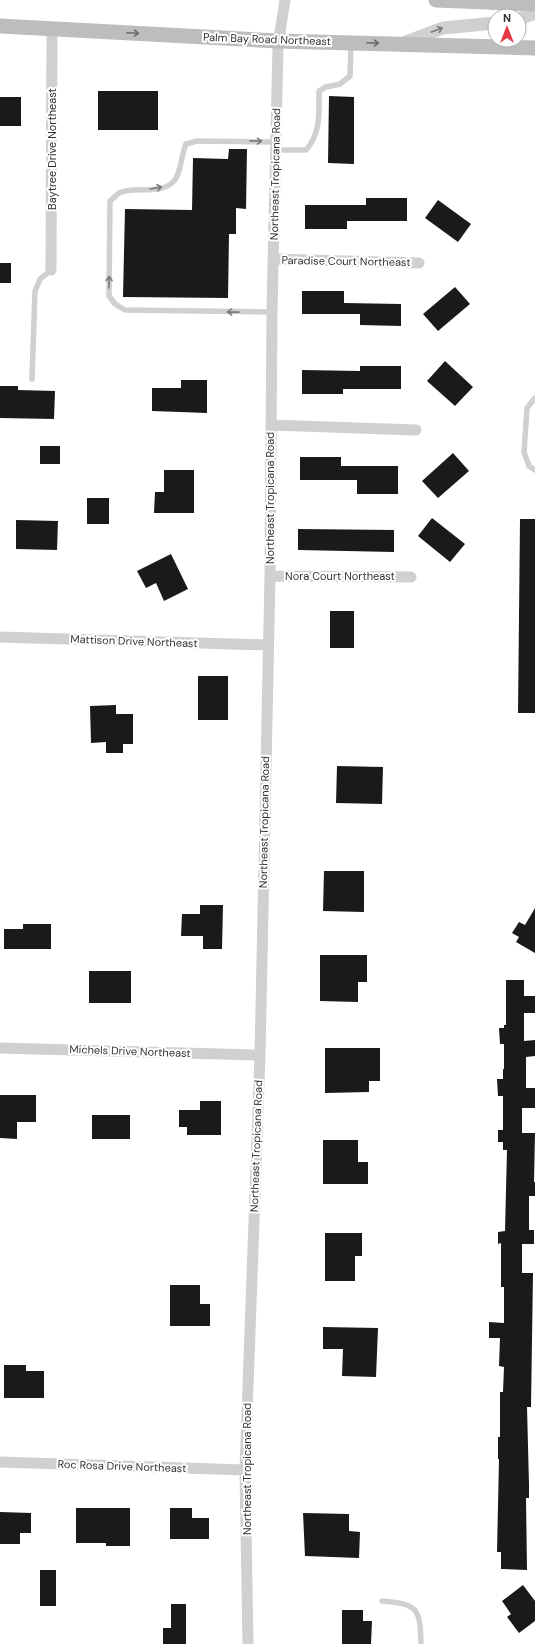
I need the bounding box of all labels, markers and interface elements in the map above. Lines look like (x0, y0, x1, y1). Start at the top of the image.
north arrow (487, 8, 527, 48)
text: N (503, 11, 511, 25)
one-way arrow (431, 26, 444, 33)
one-way arrow (126, 29, 139, 37)
street label: Palm Bay Road Northeast (203, 30, 331, 48)
one-way arrow (366, 40, 379, 47)
street label: Baytree Drive Northeast (45, 88, 59, 210)
street label: Northeast Tropicana Road (267, 108, 283, 240)
one-way arrow (249, 138, 262, 145)
one-way arrow (149, 184, 162, 192)
street label: Paradise Court Northeast (281, 253, 411, 269)
one-way arrow (105, 276, 113, 289)
one-way arrow (227, 308, 240, 316)
street label: Northeast Tropicana Road (263, 432, 277, 564)
street label: Nora Court Northeast (285, 569, 395, 583)
street label: Mattison Drive Northeast (70, 632, 198, 650)
street label: Northeast Tropicana Road (256, 756, 272, 888)
street label: Michels Drive Northeast (69, 1042, 191, 1060)
street label: Northeast Tropicana Road (247, 1080, 265, 1212)
street label: Northeast Tropicana Road (240, 1403, 254, 1535)
street label: Roc Rosa Drive Northeast (57, 1457, 187, 1475)

